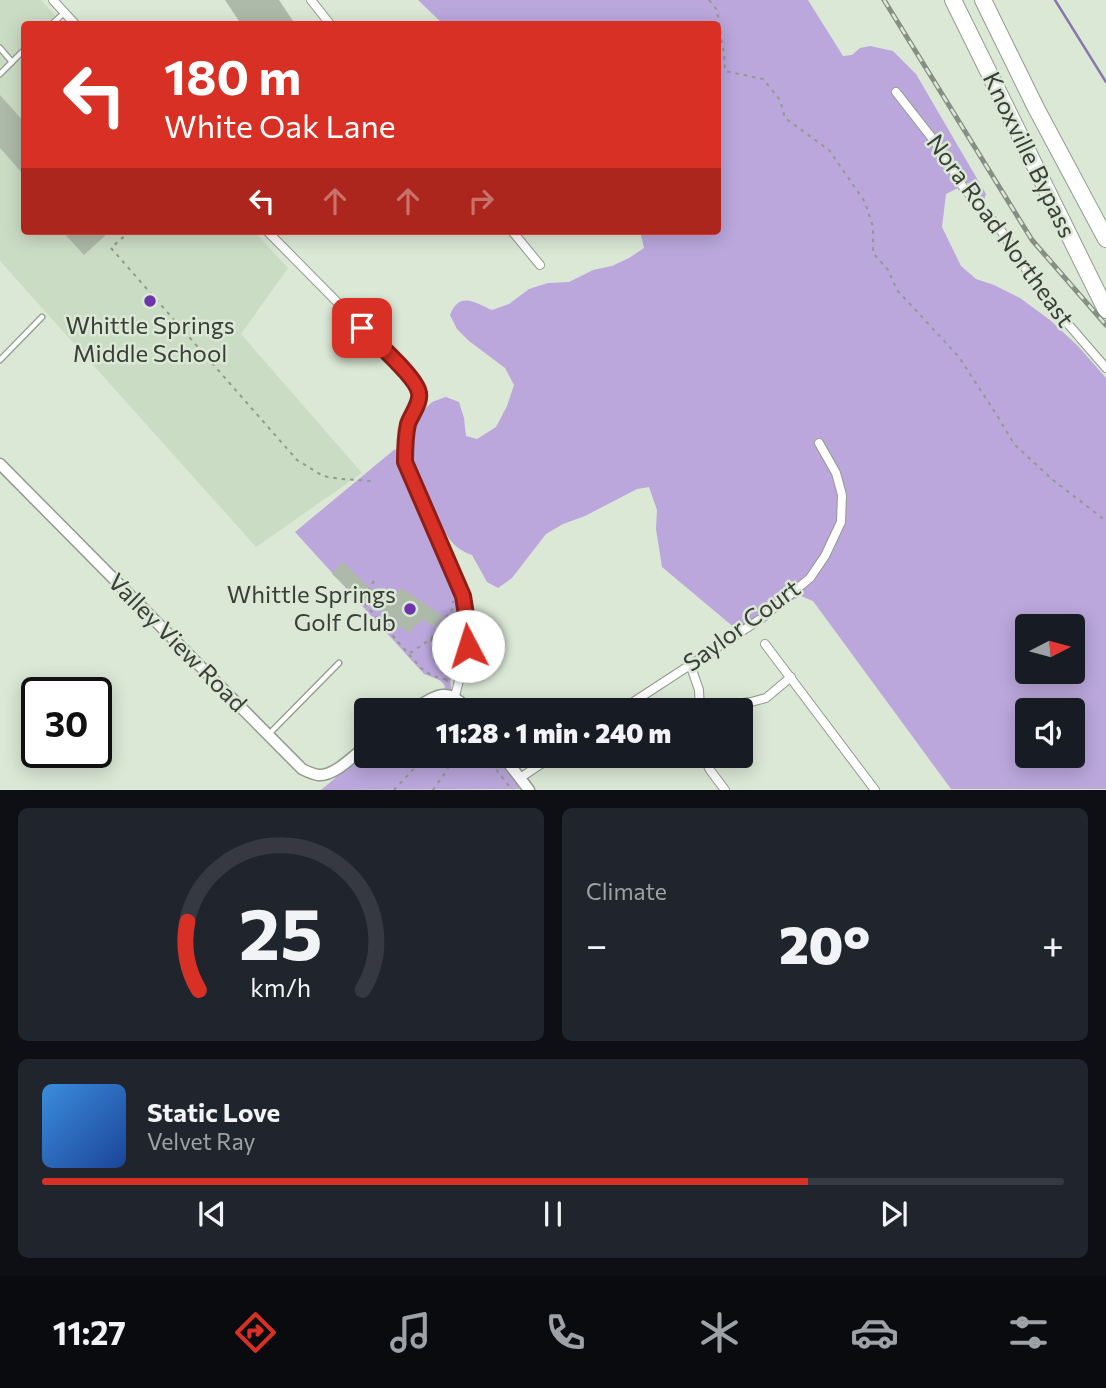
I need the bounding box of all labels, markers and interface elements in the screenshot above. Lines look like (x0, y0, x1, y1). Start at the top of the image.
text: 180 m (164, 45, 301, 105)
icon: left (49, 49, 140, 140)
street label: Knoxville Bypass (978, 67, 1083, 242)
text: White Oak Lane (164, 105, 396, 145)
street label: Nora Road Northeast (922, 128, 1081, 332)
icon: left (243, 182, 281, 220)
icon: ahead (316, 182, 354, 220)
icon: ahead (389, 182, 427, 220)
icon: right (462, 182, 500, 220)
marker: Whittle Springs Middle School (142, 293, 158, 309)
pin (332, 298, 392, 358)
icon: arrive (343, 309, 381, 347)
place label: Whittle Springs Middle School (65, 310, 235, 367)
street label: Valley View Road (103, 567, 253, 717)
street label: Saylor Court (677, 573, 805, 677)
place label: Whittle Springs Golf Club (227, 579, 396, 636)
marker: Whittle Springs Golf Club (402, 601, 418, 617)
position arrow (431, 609, 505, 683)
north arrow (1015, 614, 1085, 684)
map controls (1015, 614, 1085, 768)
speed limit sign: 30 (21, 677, 112, 768)
button: sound (1015, 698, 1085, 768)
text: 11:28 · 1 min · 240 m (436, 717, 671, 748)
text: Climate (586, 877, 667, 905)
text: 25 (239, 887, 323, 976)
text: 20° (779, 911, 870, 975)
text: − (586, 920, 608, 967)
text: + (1042, 920, 1064, 967)
text: km/h (251, 972, 311, 1002)
text: Static Love (147, 1096, 280, 1127)
text: Velvet Ray (147, 1127, 255, 1155)
icon: previous (193, 1195, 231, 1233)
icon: pause (534, 1195, 572, 1233)
icon: next (875, 1195, 913, 1233)
icon: directions (231, 1308, 280, 1357)
icon: music (386, 1308, 435, 1357)
icon: phone (541, 1308, 590, 1357)
icon: climate (695, 1308, 744, 1357)
icon: car (850, 1308, 899, 1357)
icon: filters (1004, 1308, 1053, 1357)
text: 11:27 (53, 1312, 126, 1352)

